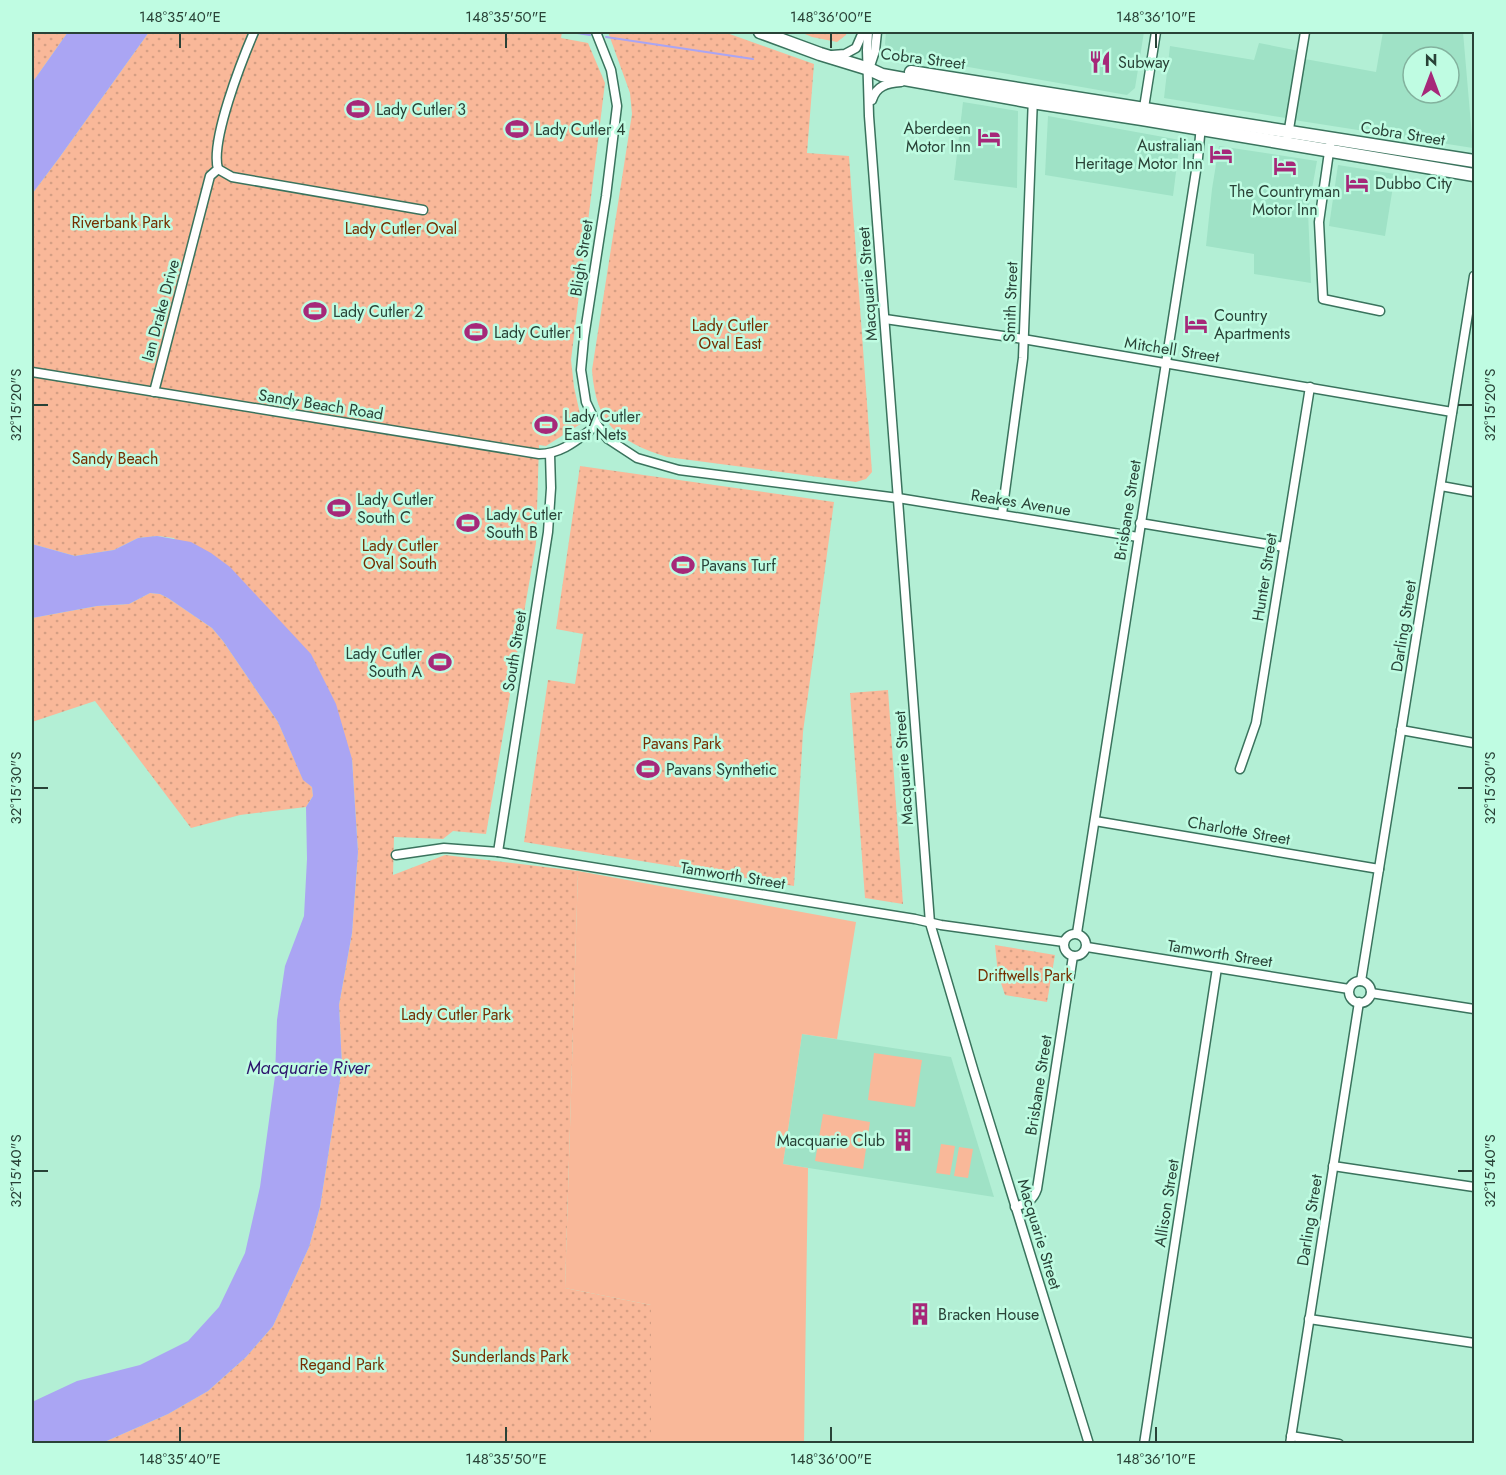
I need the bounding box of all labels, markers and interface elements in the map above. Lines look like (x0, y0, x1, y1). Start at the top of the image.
text: 148°35'40"E (139, 6, 221, 28)
text: 148°35'50"E (465, 6, 547, 28)
text: 148°36'00"E (790, 6, 872, 28)
text: 148°36'10"E (1116, 6, 1196, 28)
street label: Cobra Street (879, 42, 967, 75)
north arrow (1401, 45, 1461, 105)
restaurant icon: Subway (1087, 49, 1113, 75)
text: N (1425, 49, 1437, 72)
place label: Subway (1118, 51, 1171, 74)
sports icon: Lady Cutler 3 (345, 96, 371, 122)
place label: Lady Cutler 3 (376, 98, 466, 121)
street label: Cobra Street (1359, 115, 1447, 152)
sports icon: Lady Cutler 4 (504, 116, 530, 142)
place label: Aberdeen Motor Inn (904, 117, 971, 158)
place label: Lady Cutler 4 (535, 118, 626, 141)
hotel icon: Aberdeen Motor Inn (976, 124, 1002, 150)
place label: Australian Heritage Motor Inn (1075, 134, 1203, 175)
hotel icon: Australian Heritage Motor Inn (1208, 141, 1234, 167)
hotel icon: The Countryman Motor Inn (1272, 153, 1298, 179)
hotel icon: Dubbo City (1344, 170, 1370, 196)
place label: Dubbo City (1375, 172, 1453, 195)
place label: The Countryman Motor Inn (1230, 180, 1340, 221)
park label: Riverbank Park (71, 211, 172, 234)
park label: Lady Cutler Oval (345, 217, 457, 240)
street label: Bligh Street (564, 218, 599, 298)
street label: Macquarie Street (852, 226, 883, 342)
street label: Ian Drake Drive (136, 257, 185, 363)
street label: Smith Street (998, 261, 1023, 343)
sports icon: Lady Cutler 2 (302, 298, 328, 324)
place label: Lady Cutler 2 (333, 300, 423, 323)
place label: Country Apartments (1214, 304, 1290, 345)
hotel icon: Country Apartments (1183, 311, 1209, 337)
park label: Lady Cutler Oval East (692, 314, 769, 355)
sports icon: Lady Cutler 1 (463, 319, 489, 345)
place label: Lady Cutler 1 (494, 321, 582, 344)
street label: Mitchell Street (1123, 331, 1221, 368)
text: 32°15'20"S (5, 368, 27, 442)
text: 32°15'20"S (1479, 368, 1501, 442)
street label: Sandy Beach Road (257, 383, 385, 426)
place label: Lady Cutler East Nets (564, 405, 641, 446)
sports icon: Lady Cutler East Nets (533, 412, 559, 438)
park label: Sandy Beach (72, 447, 158, 470)
street label: Brisbane Street (1108, 458, 1147, 562)
street label: Reakes Avenue (969, 483, 1073, 522)
place label: Lady Cutler South C (357, 488, 434, 529)
sports icon: Lady Cutler South C (326, 495, 352, 521)
place label: Lady Cutler South B (486, 503, 563, 544)
sports icon: Lady Cutler South B (455, 510, 481, 536)
street label: Hunter Street (1246, 531, 1283, 623)
park label: Lady Cutler Oval South (362, 534, 439, 575)
sports icon: Pavans Turf (670, 552, 696, 578)
place label: Pavans Turf (701, 554, 776, 577)
street label: Darling Street (1385, 578, 1422, 674)
street label: South Street (497, 609, 532, 693)
place label: Lady Cutler South A (346, 642, 423, 683)
sports icon: Lady Cutler South A (427, 649, 453, 675)
street label: Macquarie Street (888, 710, 919, 826)
park label: Pavans Park (643, 732, 722, 755)
text: 32°15'30"S (5, 752, 27, 824)
text: 32°15'30"S (1479, 752, 1501, 824)
sports icon: Pavans Synthetic (635, 756, 661, 782)
place label: Pavans Synthetic (666, 758, 777, 781)
street label: Charlotte Street (1186, 810, 1292, 851)
street label: Tamworth Street (679, 856, 787, 895)
street label: Tamworth Street (1166, 934, 1274, 973)
park label: Driftwells Park (978, 964, 1073, 987)
park label: Lady Cutler Park (401, 1003, 512, 1026)
street label: Brisbane Street (1019, 1033, 1058, 1137)
water label: Macquarie River (246, 1055, 371, 1081)
building icon: Macquarie Club (890, 1127, 916, 1153)
place label: Macquarie Club (777, 1129, 885, 1152)
text: 32°15'40"S (5, 1134, 27, 1208)
text: 32°15'40"S (1479, 1134, 1501, 1208)
street label: Allison Street (1148, 1157, 1185, 1249)
street label: Darling Street (1291, 1172, 1328, 1268)
street label: Macquarie Street (1012, 1176, 1067, 1292)
building icon: Bracken House (907, 1301, 933, 1327)
place label: Bracken House (938, 1303, 1039, 1326)
park label: Sunderlands Park (451, 1345, 569, 1368)
park label: Regand Park (300, 1353, 385, 1376)
text: 148°35'40"E (139, 1448, 221, 1470)
text: 148°35'50"E (465, 1448, 547, 1470)
text: 148°36'00"E (790, 1448, 872, 1470)
text: 148°36'10"E (1116, 1448, 1196, 1470)

